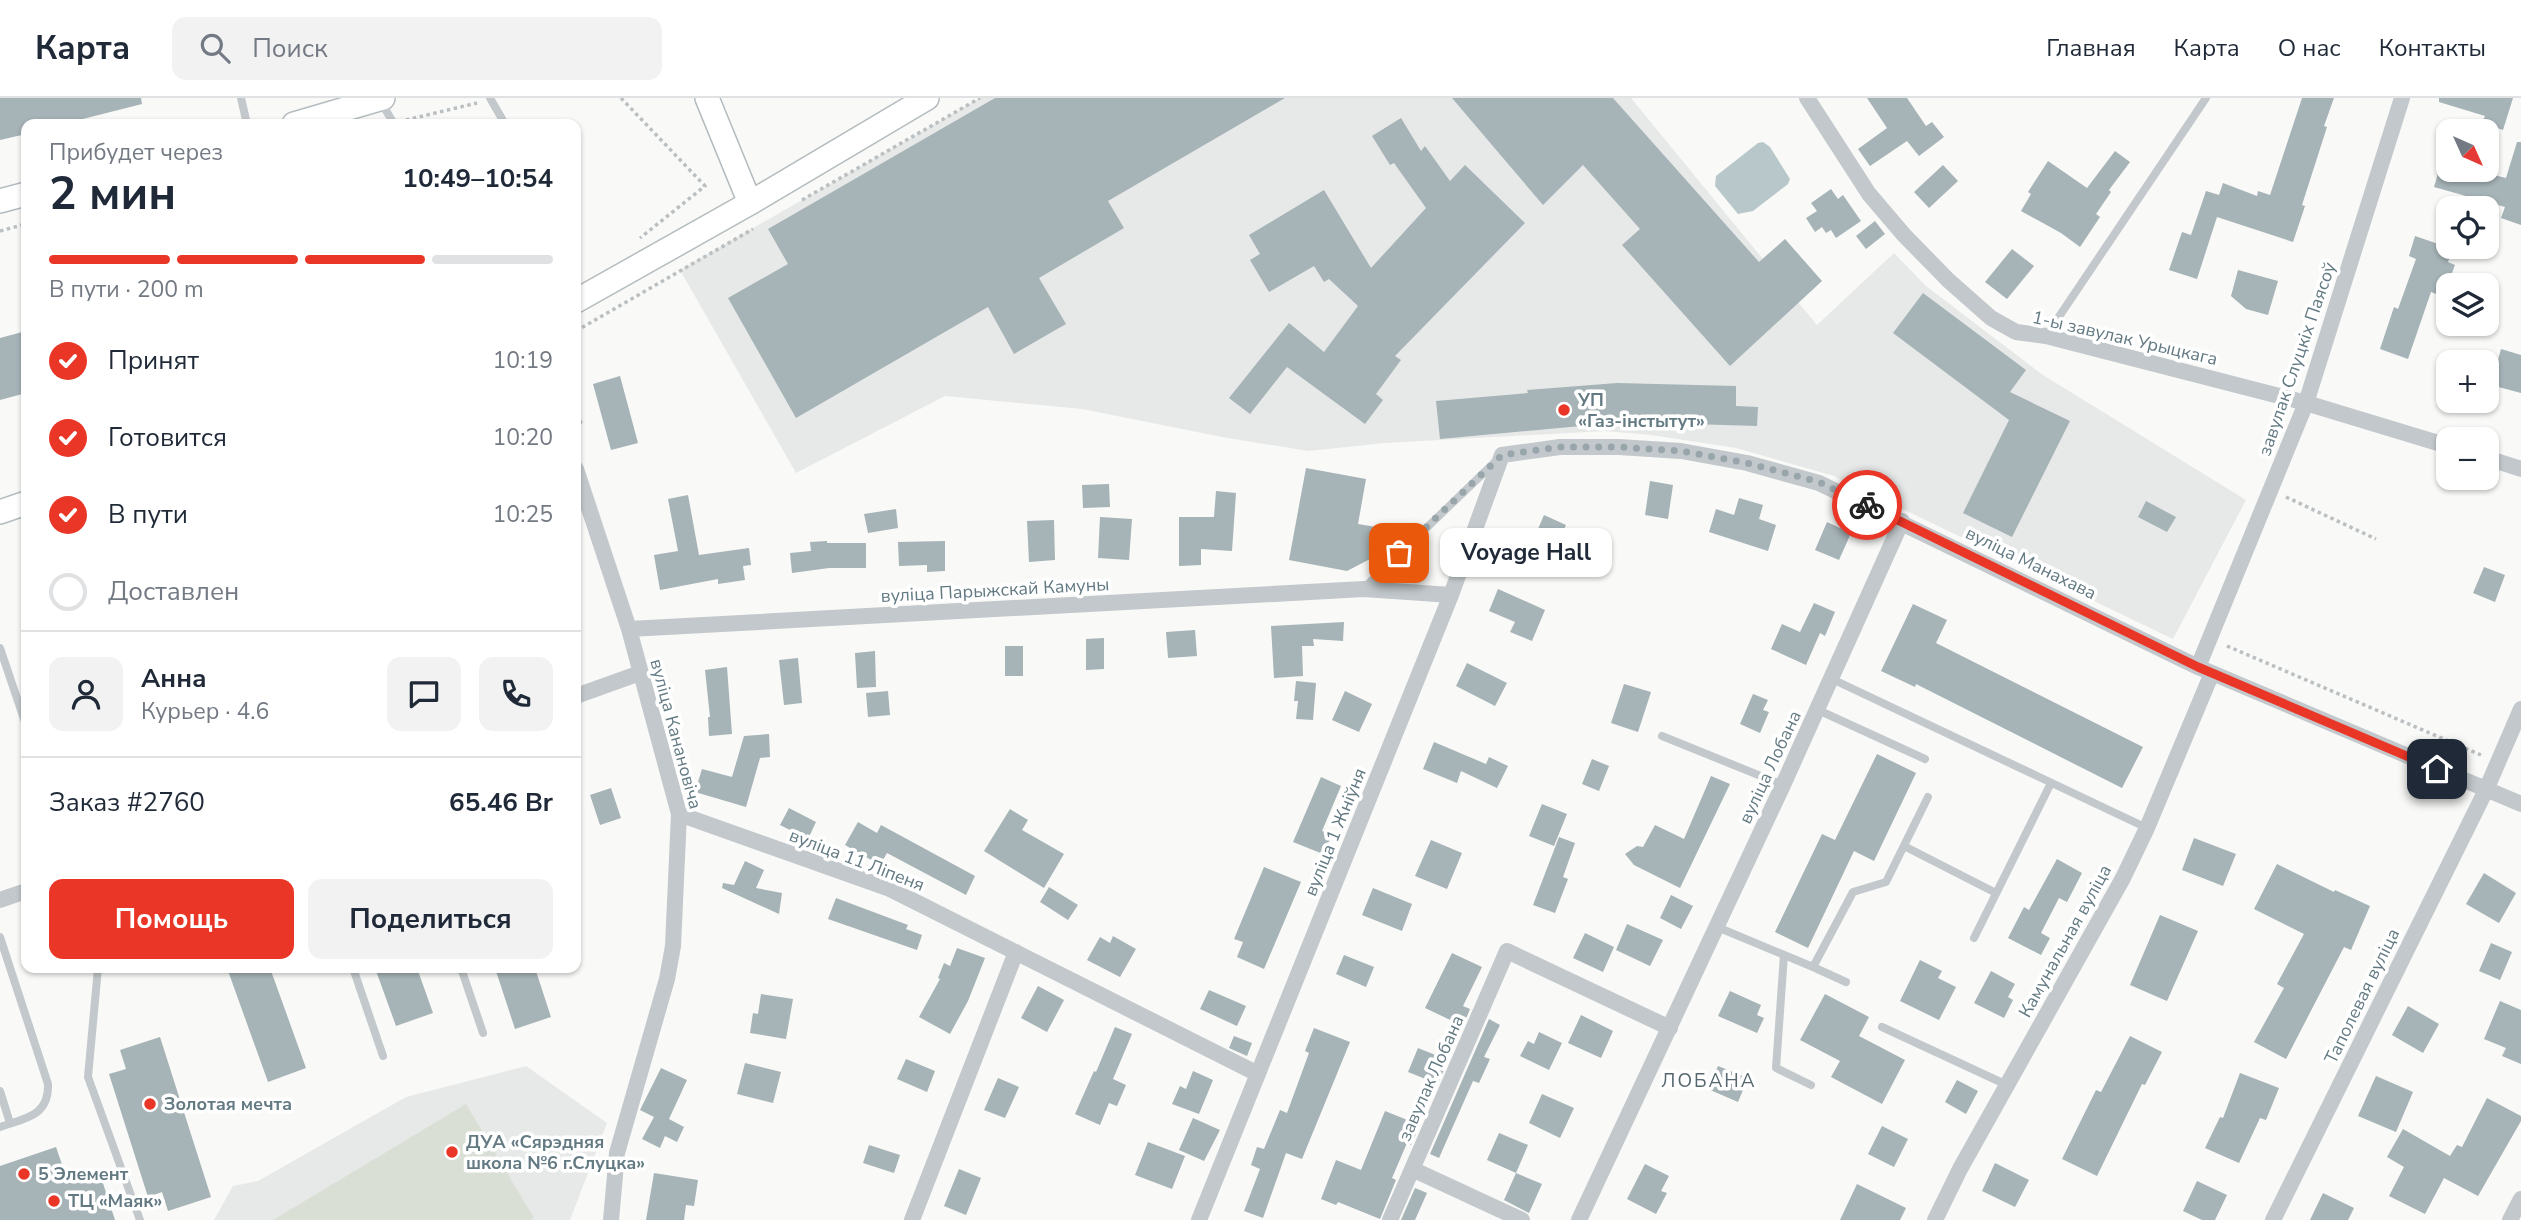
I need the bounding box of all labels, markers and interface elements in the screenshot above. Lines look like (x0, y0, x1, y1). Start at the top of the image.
search box (172, 17, 662, 80)
text: Карта (35, 26, 130, 71)
icon: search (196, 29, 234, 67)
text: Поиск (252, 31, 328, 66)
text: Главная (2046, 32, 2136, 64)
text: Карта (2174, 32, 2240, 64)
text: О нас (2278, 32, 2341, 64)
text: Контакты (2379, 32, 2486, 64)
north arrow (2436, 119, 2499, 182)
map controls (2436, 119, 2499, 490)
text: Прибудет через (49, 137, 223, 168)
text: 10:49–10:54 (402, 161, 553, 196)
text: 2 мин (49, 162, 176, 225)
button: locate (2436, 196, 2499, 259)
street label: завулак Слуцкіх Паясоў (2253, 258, 2342, 459)
button: layers (2436, 273, 2499, 336)
text: В пути · 200 m (49, 274, 204, 305)
street label: 1-ы завулак Урыцкага (2030, 305, 2220, 371)
icon: check (49, 342, 87, 380)
text: Принят (108, 343, 199, 378)
text: 10:19 (493, 345, 553, 376)
button: + (2436, 350, 2499, 413)
place label: УП «Газ-інстытут» (1577, 388, 1705, 433)
marker: УП «Газ-інстытут» (1556, 402, 1572, 418)
icon: check (49, 419, 87, 457)
text: Готовится (108, 420, 227, 455)
text: 10:20 (493, 422, 553, 453)
button: − (2436, 427, 2499, 490)
courier (1832, 470, 1902, 540)
icon: bike (1848, 486, 1886, 524)
icon: check (49, 496, 87, 534)
text: В пути (108, 497, 188, 532)
text: 10:25 (493, 499, 553, 530)
street label: вуліца Манахава (1962, 521, 2100, 605)
pin (1369, 523, 1429, 583)
callout: Voyage Hall (1441, 528, 1612, 578)
icon: bag (1380, 534, 1418, 572)
text: Voyage Hall (1461, 537, 1591, 568)
street label: вуліца Парыжскай Камуны (880, 572, 1110, 608)
text: Доставлен (108, 574, 239, 609)
street label: вуліца Канановіча (644, 656, 708, 812)
button: person (49, 657, 123, 731)
button: chat (387, 657, 461, 731)
button: phone (479, 657, 553, 731)
text: Анна (141, 661, 207, 696)
text: Курьер · 4.6 (141, 696, 269, 727)
street label: вуліца Лобана (1733, 707, 1807, 827)
pin (2407, 739, 2467, 799)
icon: home (2418, 750, 2456, 788)
street label: вуліца 1 Жніўня (1298, 764, 1372, 900)
text: Заказ #2760 (49, 785, 205, 820)
text: 65.46 Br (449, 785, 553, 820)
street label: вуліца 11 Ліпеня (786, 823, 928, 897)
street label: Камунальная вуліца (2013, 860, 2117, 1022)
button: Помощь (49, 879, 294, 959)
button: Поделиться (308, 879, 553, 959)
street label: Таполевая вуліца (2319, 924, 2405, 1068)
street label: завулак Лобана (1393, 1011, 1469, 1145)
district label: ЛОБАНА (1661, 1068, 1757, 1094)
place label: Золотая мечта (164, 1092, 292, 1116)
marker: Золотая мечта (142, 1096, 158, 1112)
place label: ДУА «Сярэдняя школа №6 г.Слуцка» (466, 1130, 645, 1175)
marker: ДУА «Сярэдняя школа №6 г.Слуцка» (444, 1144, 460, 1160)
place label: 5 Элемент (38, 1162, 129, 1186)
marker: 5 Элемент (16, 1166, 32, 1182)
place label: ТЦ «Маяк» (68, 1189, 162, 1213)
marker: ТЦ «Маяк» (46, 1193, 62, 1209)

